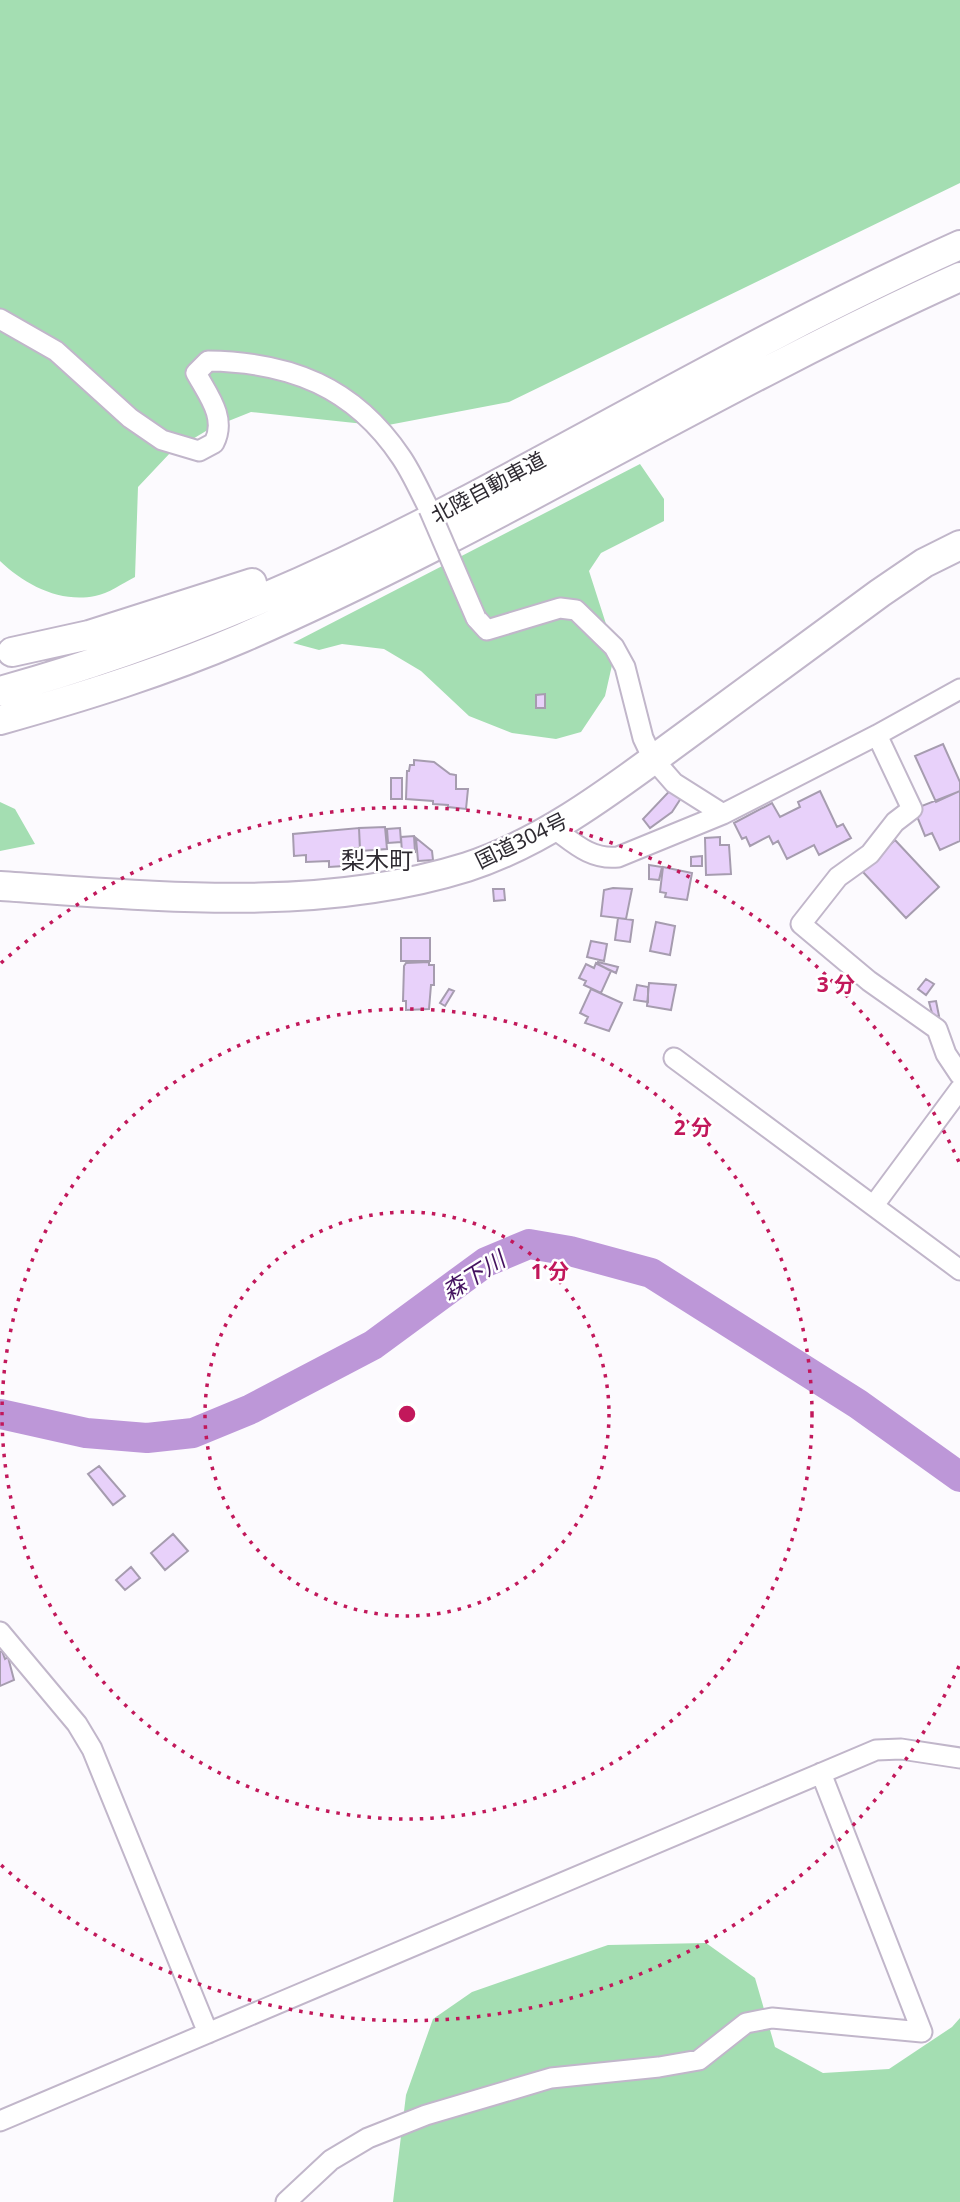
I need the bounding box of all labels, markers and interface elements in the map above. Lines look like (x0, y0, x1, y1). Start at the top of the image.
street label: 北陸自動車道 (426, 445, 550, 529)
street label: 国道304号 (470, 806, 572, 874)
district label: 梨木町 (341, 843, 413, 876)
text: 3 分 (817, 970, 855, 998)
text: 2 分 (674, 1113, 712, 1141)
water label: 森下川 (435, 1242, 513, 1307)
text: 1 分 (531, 1257, 569, 1285)
centre of rings (395, 1402, 419, 1426)

